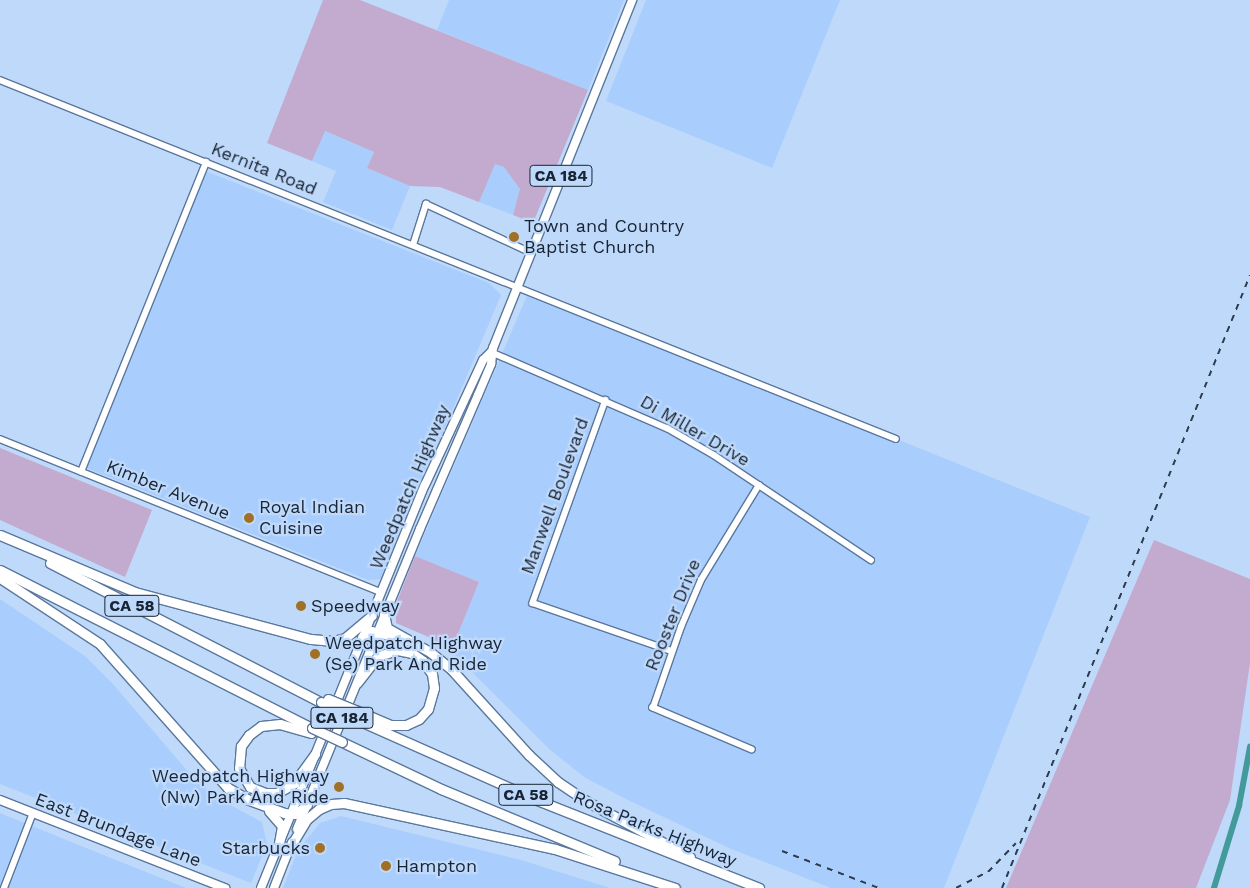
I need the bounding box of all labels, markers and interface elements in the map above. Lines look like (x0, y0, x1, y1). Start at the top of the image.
street label: Kernita Road (208, 138, 320, 200)
road number: CA 184 (528, 162, 594, 190)
place label: Town and Country Baptist Church (524, 216, 684, 258)
marker: Town and Country Baptist Church (508, 231, 520, 243)
street label: Di Miller Drive (636, 391, 754, 471)
street label: Weedpatch Highway (365, 401, 455, 573)
street label: Manwell Boulevard (517, 414, 593, 578)
street label: Kimber Avenue (102, 455, 234, 525)
place label: Royal Indian Cuisine (259, 497, 366, 540)
marker: Royal Indian Cuisine (243, 512, 255, 524)
street label: Rooster Drive (641, 556, 705, 674)
road number: CA 58 (103, 592, 161, 620)
place label: Speedway (311, 595, 400, 617)
marker: Speedway (295, 600, 307, 612)
place label: Weedpatch Highway (Se) Park And Ride (325, 633, 502, 676)
marker: Weedpatch Highway (Se) Park And Ride (309, 648, 321, 660)
road number: CA 184 (310, 704, 374, 731)
place label: Weedpatch Highway (Nw) Park And Ride (152, 766, 329, 809)
marker: Weedpatch Highway (Nw) Park And Ride (333, 781, 345, 793)
road number: CA 58 (497, 782, 555, 808)
street label: Rosa Parks Highway (570, 786, 740, 872)
street label: East Brundage Lane (32, 788, 204, 872)
place label: Starbucks (221, 837, 310, 859)
marker: Starbucks (314, 842, 326, 854)
place label: Hampton (396, 855, 477, 877)
marker: Hampton (380, 860, 392, 872)

